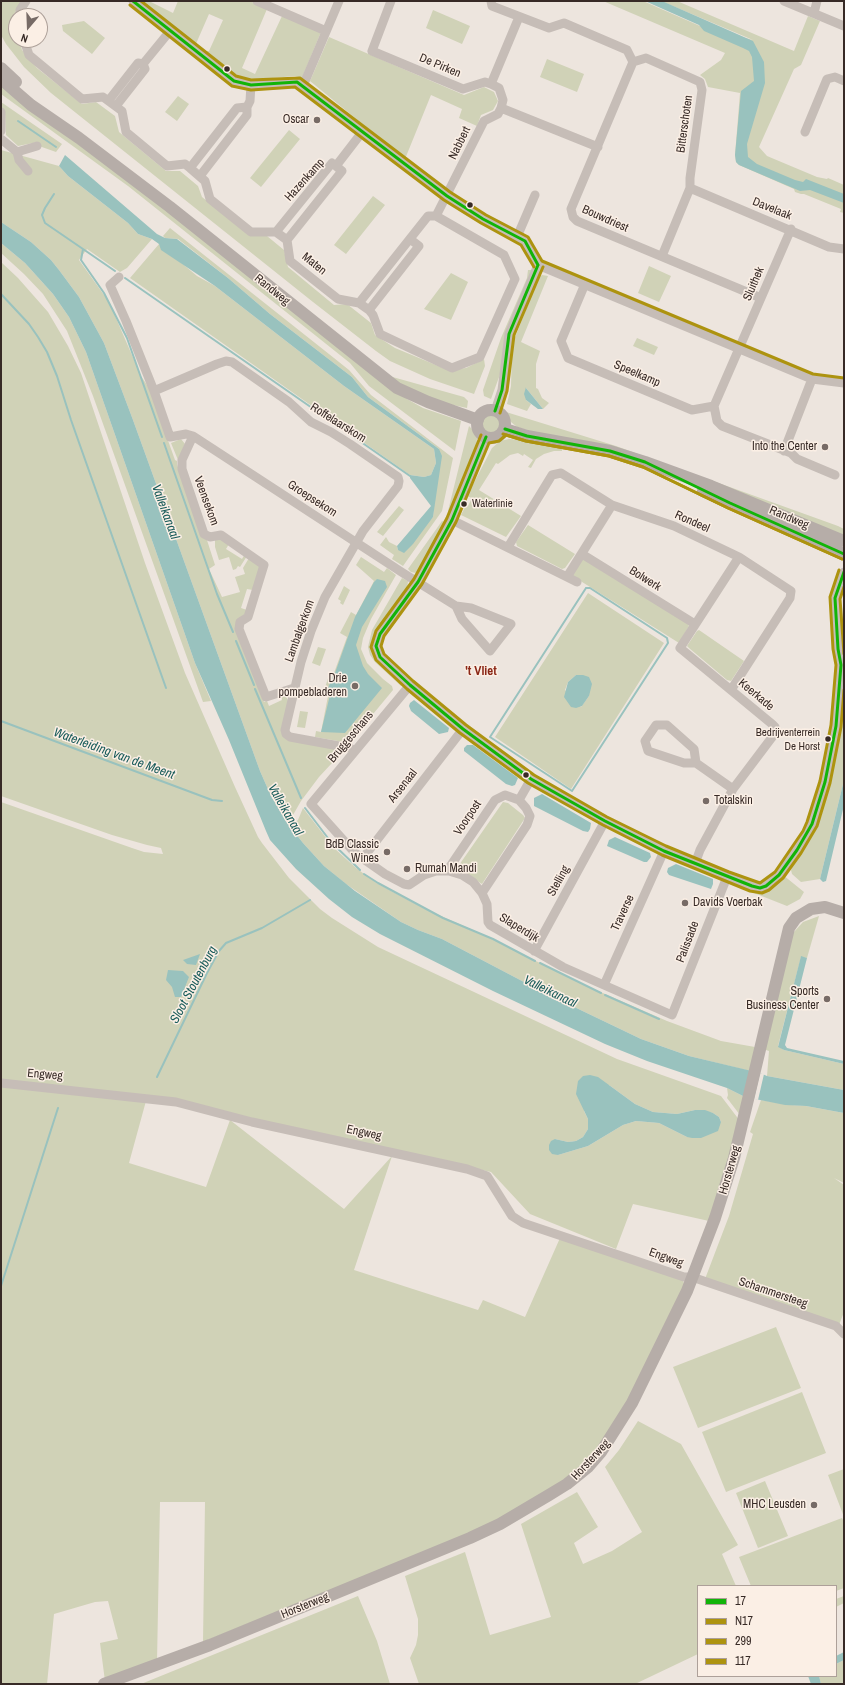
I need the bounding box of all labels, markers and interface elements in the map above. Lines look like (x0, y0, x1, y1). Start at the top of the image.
north arrow (8, 8, 48, 48)
text: N (19, 31, 30, 46)
street label: De Pirken (417, 51, 463, 81)
unlabelled marker (222, 64, 232, 74)
street label: Bitterschoten (674, 94, 696, 154)
place label: Oscar (283, 113, 309, 127)
marker: Oscar (312, 115, 322, 125)
street label: Nabbert (446, 124, 474, 162)
street label: Hazenkamp (282, 156, 328, 204)
street label: Davelaak (750, 195, 794, 223)
unlabelled marker (465, 200, 475, 210)
street label: Bouwdriest (580, 202, 630, 236)
street label: Maten (299, 250, 329, 278)
street label: Sluithek (740, 265, 768, 303)
street label: Randweg (251, 271, 293, 309)
street label: Speelkamp (612, 358, 662, 390)
street label: Roffelaarskom (307, 400, 369, 446)
place label: Into the Center (752, 440, 817, 454)
marker: Into the Center (820, 442, 830, 452)
street label: Veensekom (190, 474, 222, 528)
street label: Groepsekom (284, 478, 340, 520)
water label: Valleikanaal (148, 482, 182, 542)
place label: Waterlinie (472, 497, 513, 511)
marker: Waterlinie (459, 499, 469, 509)
street label: Randweg (767, 503, 811, 533)
street label: Rondeel (672, 508, 712, 536)
street label: Bolwerk (626, 564, 664, 594)
street label: Lambalgerkom (282, 598, 318, 664)
district label: 't Vliet (465, 664, 497, 680)
place label: Drie pompebladeren (279, 672, 347, 700)
street label: Keerkade (735, 676, 777, 714)
marker: Drie pompebladeren (350, 681, 360, 691)
street label: Bruggeschans (325, 708, 377, 766)
water label: Waterleiding van de Meent (51, 725, 177, 783)
place label: Bedrijventerrein De Horst (756, 726, 820, 752)
marker: Bedrijventerrein De Horst (823, 734, 833, 744)
street label: Arsenaal (385, 766, 421, 806)
unlabelled marker (521, 770, 531, 780)
water label: Valleikanaal (264, 781, 306, 839)
place label: Totalskin (714, 794, 753, 808)
marker: Totalskin (701, 796, 711, 806)
street label: Voorpost (451, 798, 485, 838)
place label: BdB Classic Wines (325, 838, 379, 866)
marker: BdB Classic Wines (382, 847, 392, 857)
place label: Rumah Mandi (415, 862, 477, 876)
street label: Stelling (545, 863, 573, 899)
marker: Rumah Mandi (402, 864, 412, 874)
street label: Traverse (608, 893, 638, 933)
place label: Davids Voerbak (693, 896, 762, 910)
marker: Davids Voerbak (680, 898, 690, 908)
street label: Slaperdijk (497, 911, 541, 945)
street label: Palissade (674, 919, 702, 965)
water label: Sloot Stoutenburg (167, 944, 221, 1026)
water label: Valleikanaal (521, 972, 579, 1012)
place label: Sports Business Center (746, 985, 819, 1013)
marker: Sports Business Center (822, 994, 832, 1004)
street label: Engweg (27, 1066, 63, 1084)
street label: Engweg (345, 1122, 383, 1144)
street label: Horsterweg (716, 1144, 744, 1196)
street label: Engweg (647, 1245, 685, 1271)
street label: Schammersteeg (737, 1275, 809, 1311)
street label: Horsterweg (569, 1437, 613, 1483)
place label: MHC Leusden (743, 1498, 806, 1512)
marker: MHC Leusden (809, 1500, 819, 1510)
legend (697, 1585, 837, 1677)
street label: Horsterweg (279, 1590, 331, 1622)
text: 17 (735, 1593, 746, 1609)
text: N17 (735, 1613, 753, 1629)
text: 299 (735, 1633, 751, 1649)
text: 117 (735, 1653, 751, 1669)

